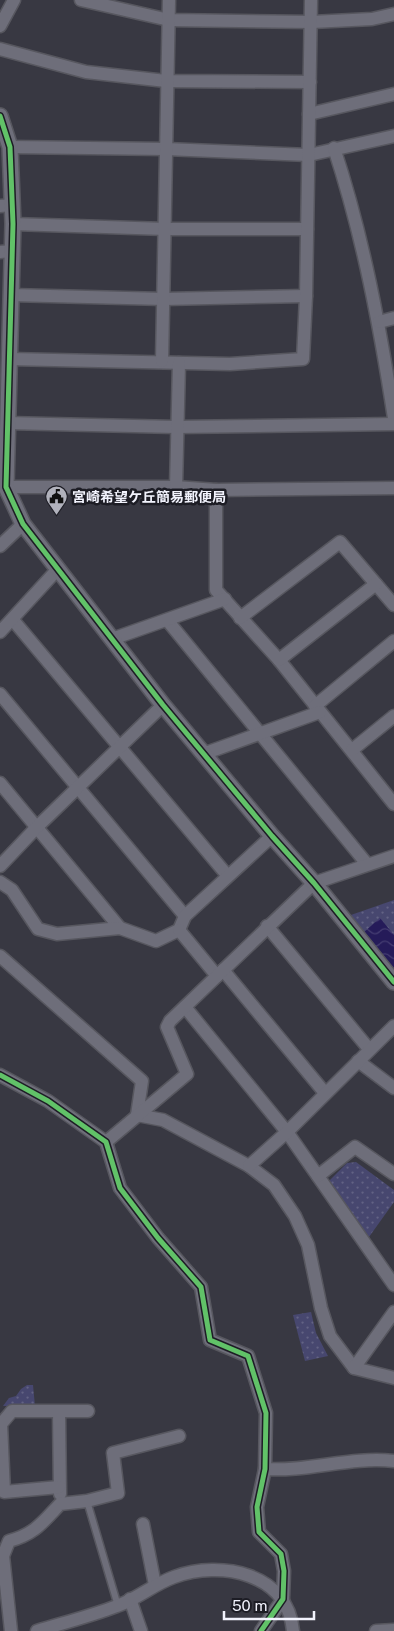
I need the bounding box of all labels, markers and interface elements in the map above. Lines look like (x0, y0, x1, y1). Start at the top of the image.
public building icon: 宮崎希望ケ丘簡易郵便局 (44, 485, 68, 516)
place label: 宮崎希望ケ丘簡易郵便局 (72, 489, 226, 505)
scale bar (224, 1588, 314, 1620)
text: 50 m (232, 1597, 267, 1614)

